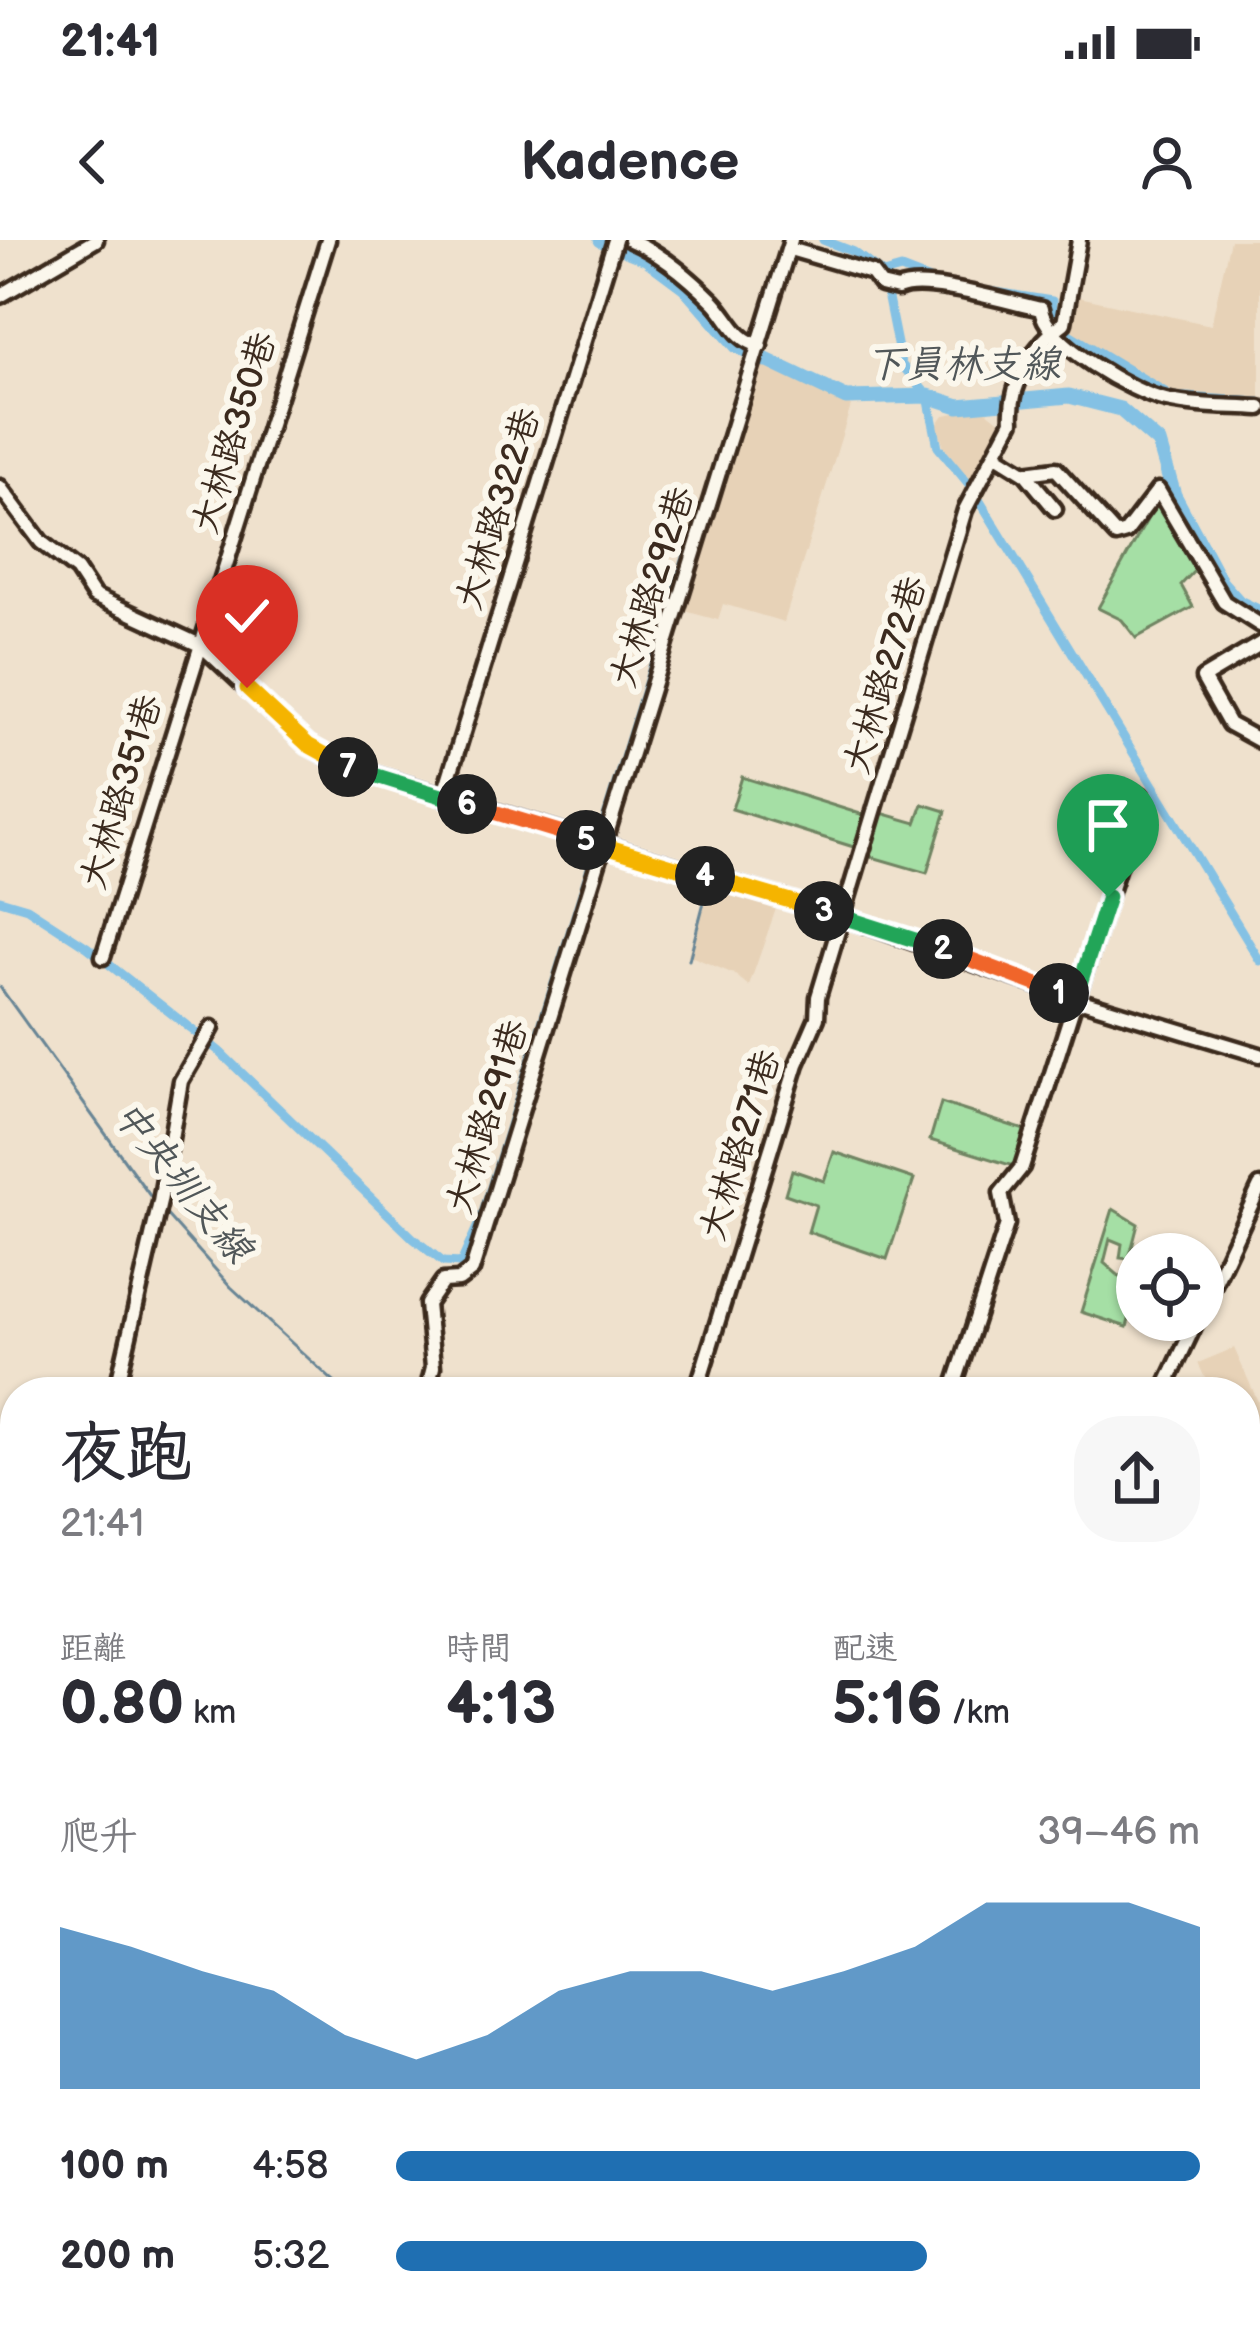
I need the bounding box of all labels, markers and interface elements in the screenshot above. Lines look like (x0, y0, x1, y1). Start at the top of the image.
text: 21:41 (60, 15, 160, 70)
icon: back (60, 129, 126, 195)
icon: person (1134, 129, 1200, 195)
text: Kadence (521, 130, 739, 195)
street label: 大林路350巷 (184, 327, 286, 539)
water label: 下員林支線 (865, 342, 1062, 389)
street label: 大林路322巷 (448, 403, 550, 615)
street label: 大林路292巷 (602, 482, 704, 692)
pin (196, 565, 298, 688)
street label: 大林路272巷 (836, 571, 936, 779)
icon: check (214, 583, 280, 649)
street label: 大林路351巷 (72, 690, 172, 894)
pin: 7 (318, 737, 378, 797)
text: 7 (339, 747, 357, 787)
pin: 6 (437, 774, 497, 834)
pin (1057, 774, 1159, 897)
text: 6 (457, 784, 477, 824)
icon: arrive (1075, 792, 1141, 858)
pin: 5 (556, 810, 616, 870)
text: 5 (576, 820, 596, 860)
pin: 4 (675, 846, 735, 906)
text: 4 (695, 856, 715, 896)
pin: 3 (794, 881, 854, 941)
text: 3 (814, 891, 834, 931)
pin: 2 (913, 919, 973, 979)
text: 2 (933, 929, 953, 969)
pin: 1 (1029, 963, 1089, 1023)
text: 1 (1052, 973, 1066, 1013)
street label: 大林路291巷 (438, 1015, 538, 1219)
street label: 大林路271巷 (692, 1045, 790, 1245)
water label: 中央圳支線 (102, 1091, 263, 1274)
map controls (1116, 1233, 1224, 1341)
button: locate (1116, 1233, 1224, 1341)
text: 夜跑 (60, 1416, 192, 1495)
button: share (1074, 1416, 1200, 1542)
text: 21:41 (60, 1501, 144, 1548)
text: 距離 (60, 1629, 126, 1669)
text: 時間 (446, 1629, 512, 1669)
text: 配速 (832, 1629, 898, 1669)
text: 0.80 (60, 1669, 184, 1741)
text: 4:13 (446, 1669, 556, 1741)
text: 5:16 (832, 1669, 943, 1741)
text: km (184, 1693, 236, 1733)
text: /km (943, 1693, 1010, 1733)
text: 39–46 m (1037, 1809, 1200, 1856)
text: 爬升 (60, 1814, 138, 1861)
text: 100 m (60, 2143, 169, 2190)
text: 4:58 (252, 2143, 329, 2190)
text: 200 m (60, 2233, 175, 2280)
text: 5:32 (252, 2233, 329, 2280)

